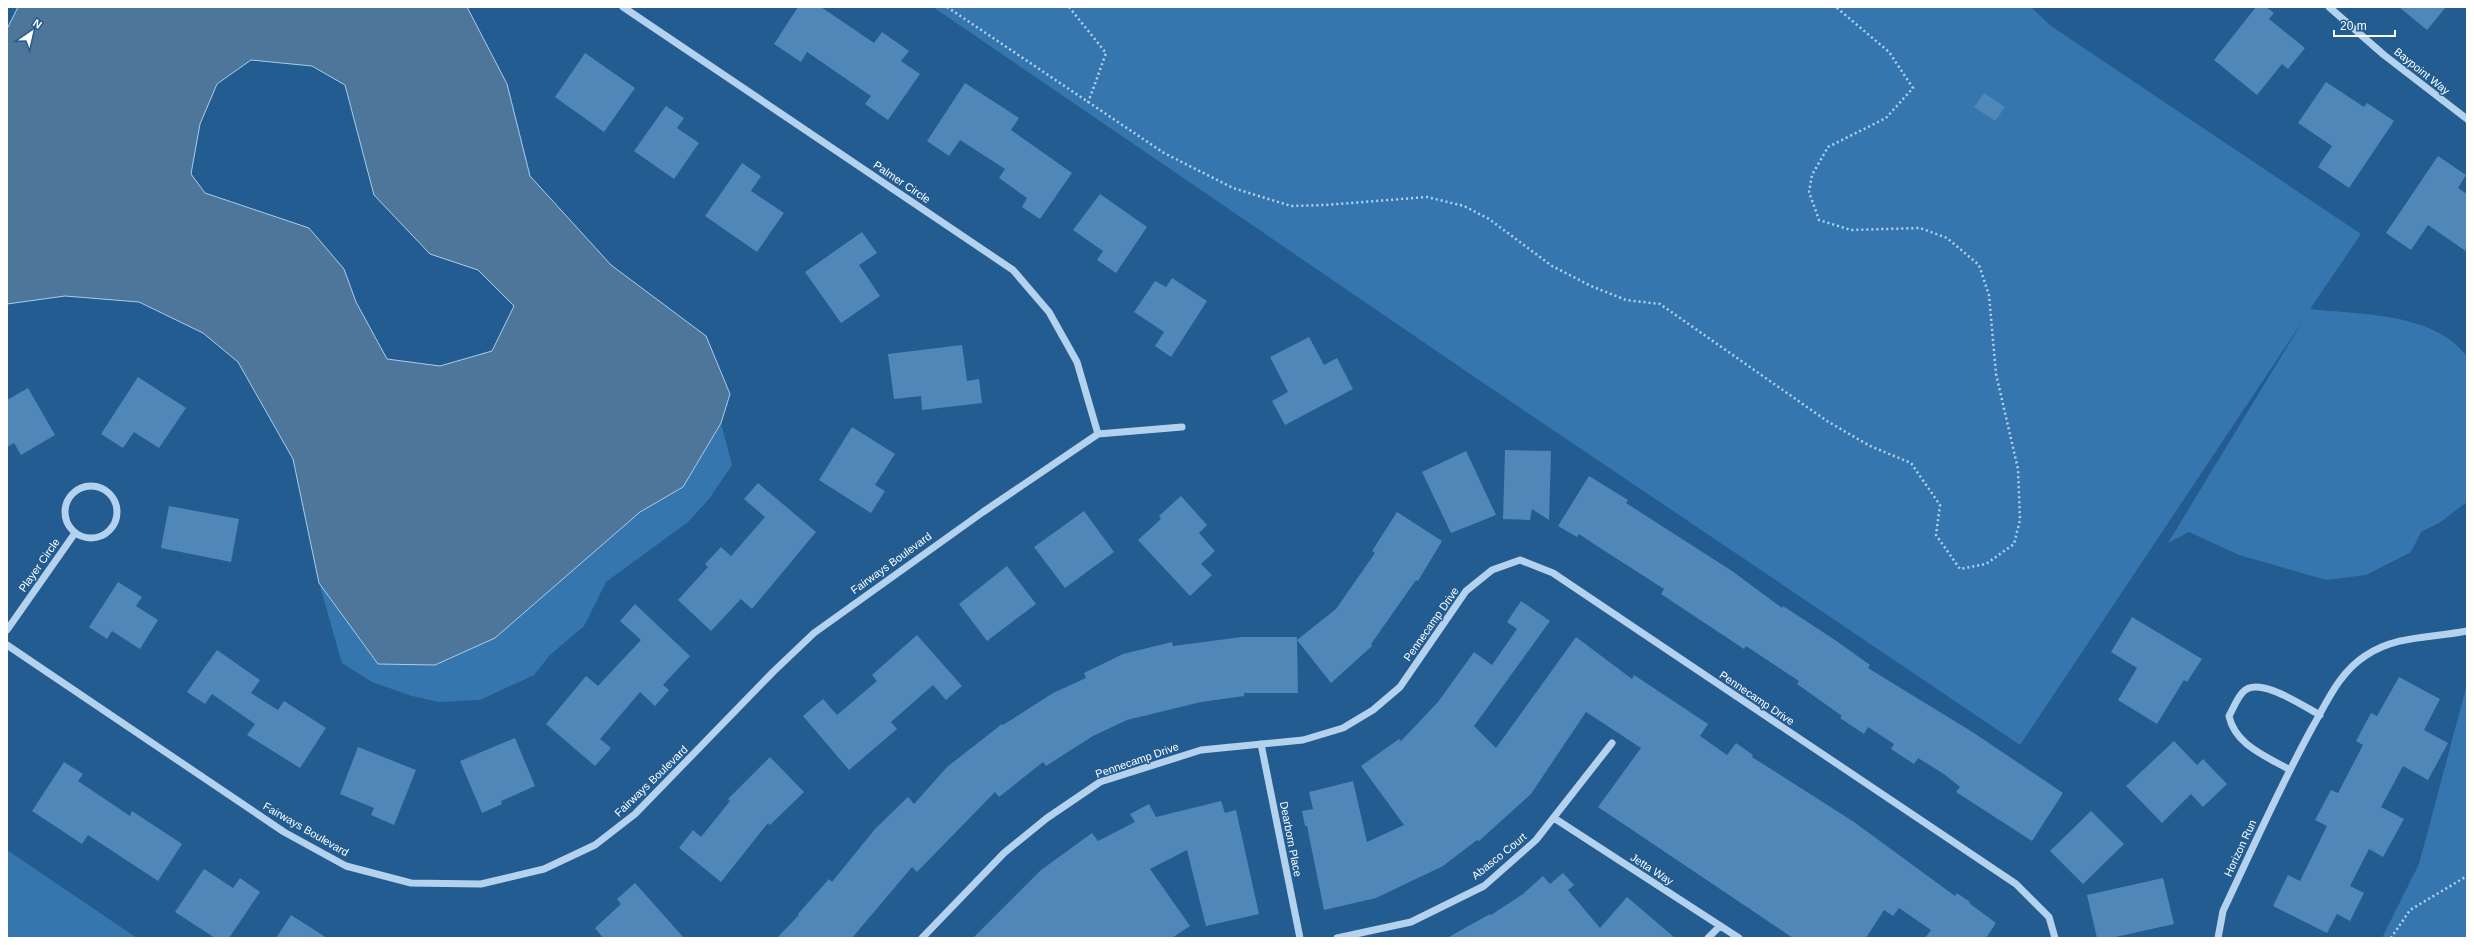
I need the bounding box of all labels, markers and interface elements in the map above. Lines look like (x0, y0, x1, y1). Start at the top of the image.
north arrow (12, 12, 52, 52)
scale bar (2334, 12, 2395, 38)
text: N (31, 17, 44, 31)
text: 20 m (2340, 19, 2367, 33)
street label: Baypoint Way (2392, 45, 2452, 97)
street label: Palmer Circle (871, 159, 933, 205)
street label: Fairways Boulevard (848, 530, 934, 596)
street label: Player Circle (16, 536, 62, 594)
street label: Pennecamp Drive (1401, 585, 1461, 663)
street label: Pennecamp Drive (1717, 669, 1797, 727)
street label: Pennecamp Drive (1094, 740, 1180, 780)
street label: Fairways Boulevard (612, 743, 690, 819)
street label: Fairways Boulevard (261, 800, 351, 858)
street label: Dearborn Place (1278, 800, 1304, 878)
street label: Horizon Run (2222, 818, 2258, 878)
street label: Abasco Court (1469, 830, 1529, 882)
street label: Jetta Way (1628, 851, 1676, 888)

